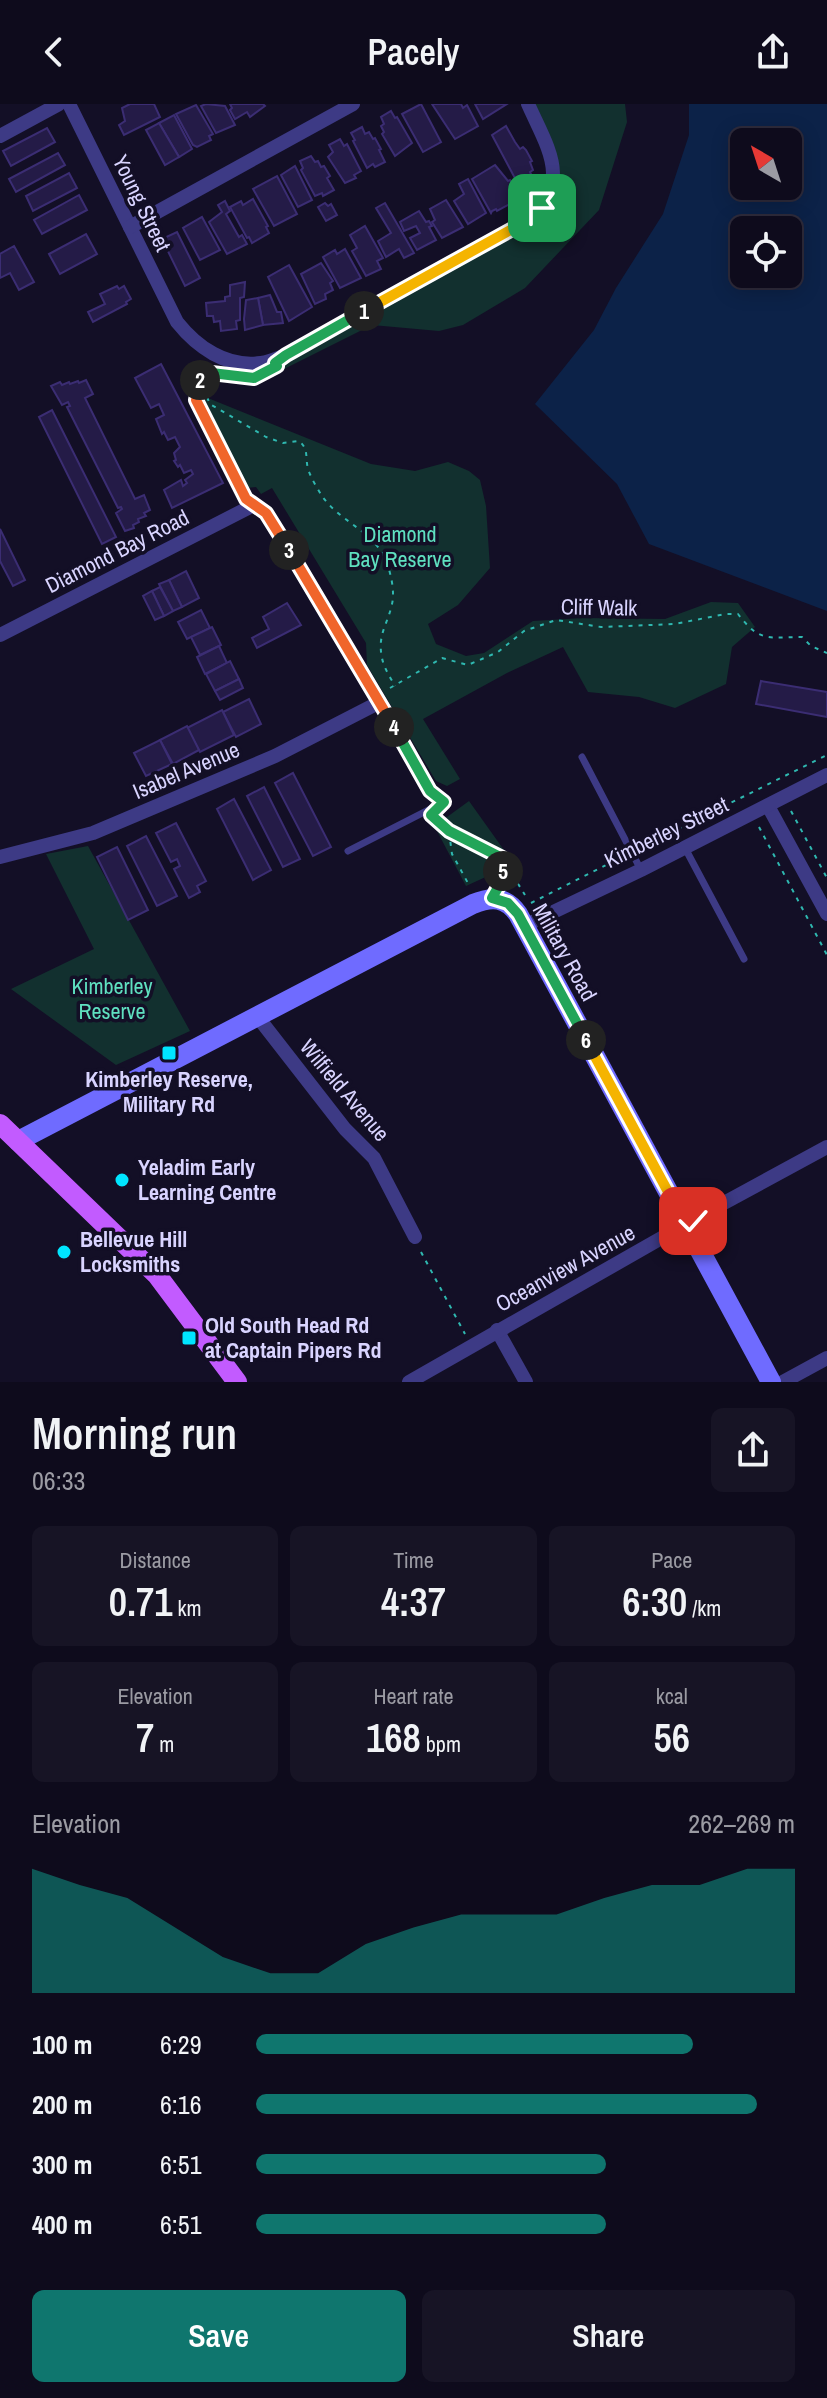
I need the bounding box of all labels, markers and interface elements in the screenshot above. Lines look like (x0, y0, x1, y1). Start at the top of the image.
text: Pacely (368, 28, 459, 76)
icon: back (32, 30, 76, 74)
icon: share (751, 30, 795, 74)
north arrow (730, 128, 802, 200)
map controls (730, 128, 802, 288)
street label: Young Street (106, 150, 178, 256)
pin (508, 174, 576, 242)
icon: arrive (520, 186, 564, 230)
button: locate (730, 216, 802, 288)
pin: 1 (344, 291, 384, 331)
text: 1 (359, 296, 369, 326)
pin: 2 (180, 360, 220, 400)
text: 2 (195, 365, 205, 395)
street label: Diamond Bay Road (40, 502, 194, 600)
park label: Diamond Bay Reserve (348, 519, 452, 574)
pin: 3 (269, 530, 309, 570)
text: 3 (284, 535, 294, 565)
street label: Cliff Walk (561, 591, 638, 623)
pin: 4 (374, 707, 414, 747)
text: 4 (389, 712, 399, 742)
street label: Isabel Avenue (128, 734, 244, 806)
street label: Kimberley Street (599, 789, 733, 875)
pin: 5 (483, 851, 523, 891)
text: 5 (498, 856, 508, 886)
street label: Military Road (526, 898, 604, 1006)
park label: Kimberley Reserve (71, 971, 153, 1026)
pin: 6 (566, 1020, 606, 1060)
text: 6 (581, 1025, 591, 1055)
street label: Wilfield Avenue (293, 1032, 397, 1148)
marker: Kimberley Reserve, Military Rd (160, 1044, 178, 1062)
place label: Kimberley Reserve, Military Rd (85, 1064, 253, 1119)
place label: Yeladim Early Learning Centre (138, 1152, 276, 1207)
marker: Yeladim Early Learning Centre (113, 1171, 131, 1189)
pin (659, 1187, 727, 1255)
icon: check (671, 1199, 715, 1243)
street label: Oceanview Avenue (490, 1217, 640, 1319)
place label: Bellevue Hill Locksmiths (80, 1224, 187, 1279)
marker: Bellevue Hill Locksmiths (55, 1243, 73, 1261)
place label: Old South Head Rd at Captain Pipers Rd (205, 1310, 381, 1365)
marker: Old South Head Rd at Captain Pipers Rd (180, 1329, 198, 1347)
text: Morning run (32, 1403, 237, 1463)
button: share (711, 1408, 795, 1492)
text: 06:33 (32, 1463, 85, 1498)
text: Distance (120, 1545, 191, 1575)
text: Time (393, 1545, 434, 1575)
text: Pace (651, 1545, 692, 1575)
text: 0.71 (109, 1575, 173, 1628)
text: 4:37 (381, 1575, 446, 1628)
text: 6:30 (622, 1575, 687, 1628)
text: km (173, 1593, 202, 1623)
text: /km (687, 1593, 721, 1623)
text: Elevation (118, 1681, 193, 1711)
text: Heart rate (373, 1681, 454, 1711)
text: kcal (656, 1681, 688, 1711)
text: 7 (136, 1711, 154, 1764)
text: 168 (366, 1711, 421, 1764)
text: 56 (654, 1711, 690, 1764)
text: m (154, 1729, 174, 1759)
text: bpm (421, 1729, 461, 1759)
text: Elevation (32, 1806, 121, 1841)
text: 262–269 m (688, 1806, 795, 1841)
text: 100 m (32, 2027, 92, 2062)
text: 6:29 (160, 2027, 202, 2062)
text: 200 m (32, 2087, 92, 2122)
text: 6:16 (160, 2087, 202, 2122)
text: 300 m (32, 2147, 92, 2182)
text: 6:51 (160, 2147, 202, 2182)
text: 400 m (32, 2207, 92, 2242)
text: 6:51 (160, 2207, 202, 2242)
button: Save (32, 2290, 406, 2382)
button: Share (422, 2290, 795, 2382)

